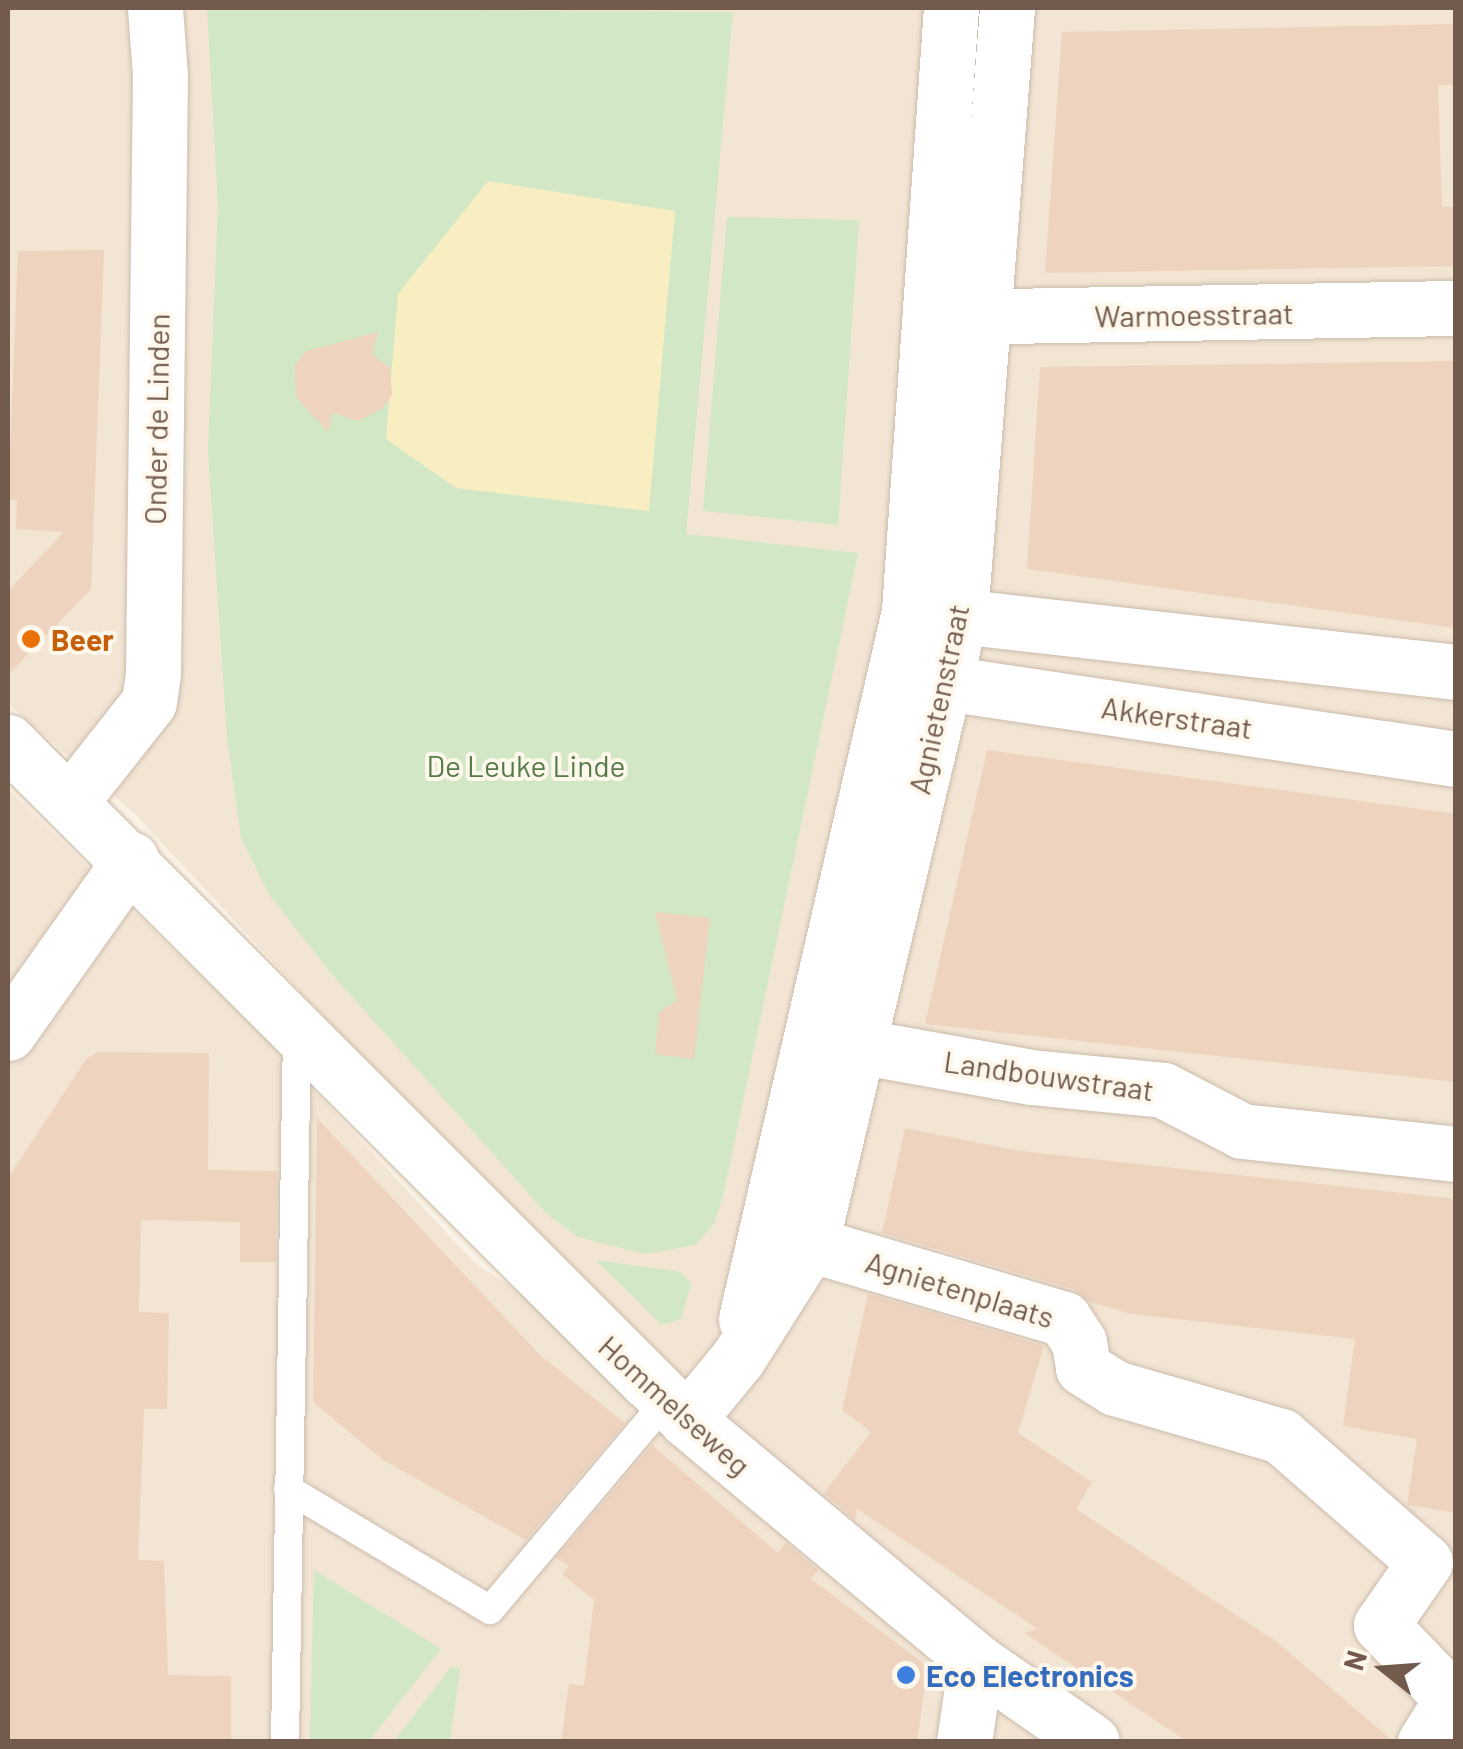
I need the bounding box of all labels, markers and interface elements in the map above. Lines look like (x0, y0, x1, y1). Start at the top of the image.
street label: Warmoesstraat (1094, 294, 1294, 334)
street label: Onder de Linden (136, 313, 176, 525)
street label: Agnietenstraat (900, 601, 976, 797)
place label: Beer (51, 621, 114, 657)
marker: Beer (20, 628, 42, 650)
street label: Akkerstraat (1099, 689, 1255, 745)
park label: De Leuke Linde (426, 747, 626, 783)
street label: Landbouwstraat (942, 1042, 1156, 1108)
street label: Agnietenplaats (861, 1243, 1059, 1335)
street label: Hommelseweg (592, 1328, 758, 1482)
north arrow (1333, 1619, 1433, 1719)
text: N (1335, 1646, 1373, 1674)
place label: Eco Electronics (926, 1657, 1134, 1693)
marker: Eco Electronics (895, 1664, 917, 1686)

